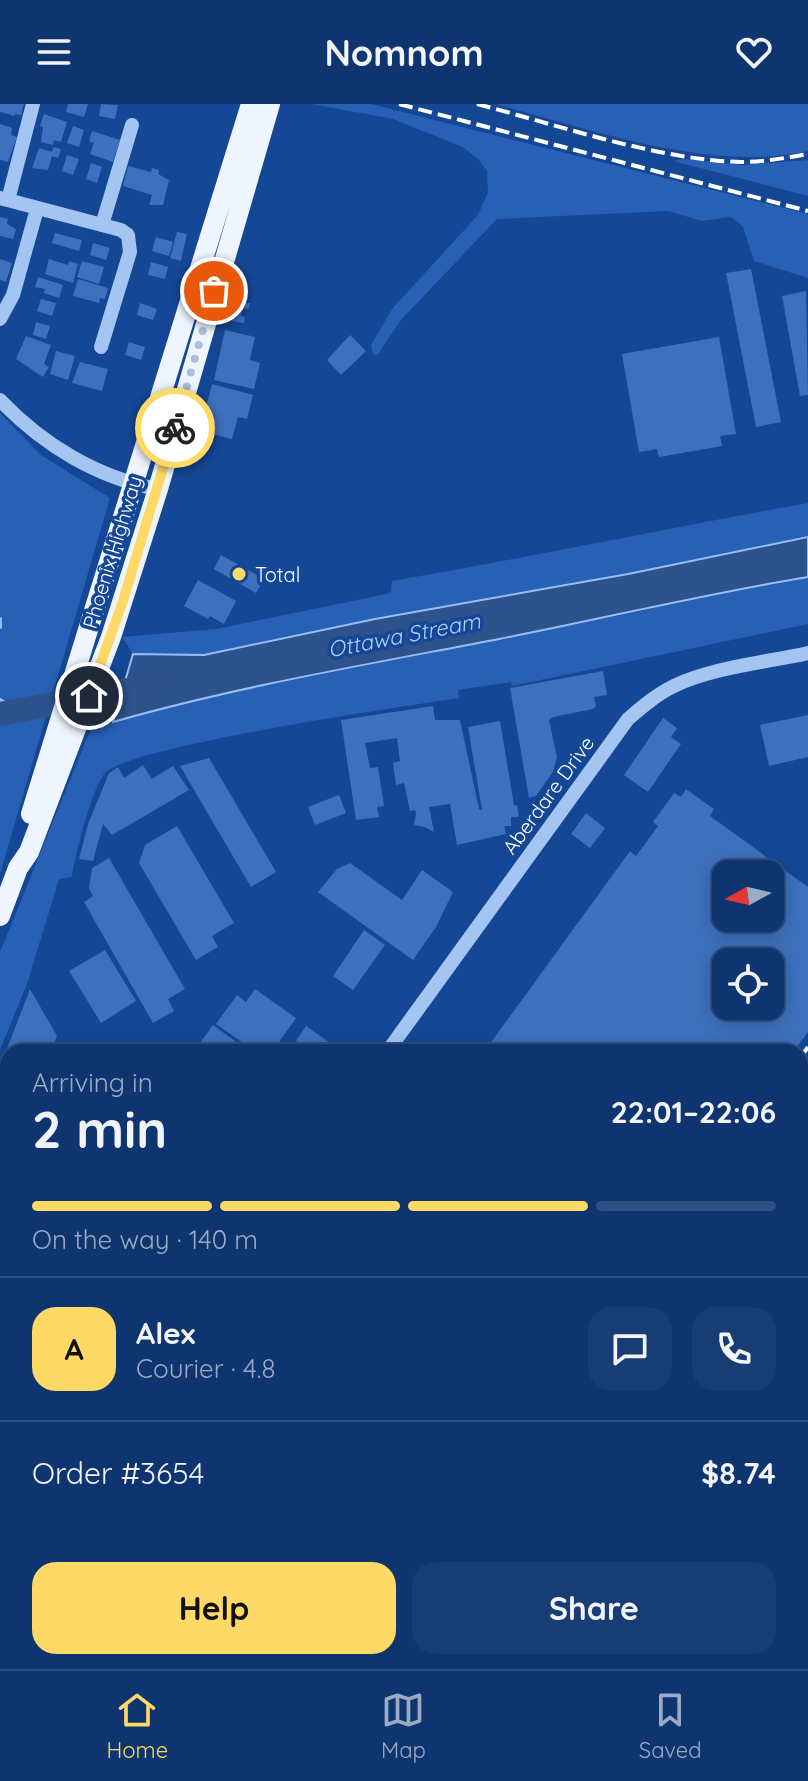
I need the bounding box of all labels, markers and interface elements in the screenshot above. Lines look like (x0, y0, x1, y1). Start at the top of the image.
icon: menu (32, 30, 76, 74)
text: Nomnom (324, 30, 484, 75)
icon: heart (732, 30, 776, 74)
pin (180, 257, 248, 325)
icon: bag (192, 269, 236, 313)
courier (135, 388, 215, 468)
icon: bike (153, 406, 197, 450)
street label: Phoenix Highway (77, 472, 147, 632)
place label: Total (255, 562, 300, 587)
marker: Total (230, 565, 248, 583)
water label: Ottawa Stream (325, 606, 483, 663)
pin (55, 662, 123, 730)
icon: home (67, 674, 111, 718)
street label: Aberdare Drive (497, 731, 599, 859)
north arrow (712, 860, 784, 932)
map controls (712, 860, 784, 1020)
button: locate (712, 948, 784, 1020)
text: Arriving in (32, 1066, 153, 1099)
text: 22:01–22:06 (611, 1093, 776, 1131)
text: 2 min (32, 1096, 167, 1161)
text: On the way · 140 m (32, 1223, 258, 1256)
button: chat (588, 1307, 672, 1391)
button: phone (692, 1307, 776, 1391)
text: Alex (136, 1314, 195, 1352)
text: A (64, 1330, 84, 1368)
text: Courier · 4.8 (136, 1352, 275, 1385)
text: Order #3654 (32, 1454, 204, 1492)
text: $8.74 (701, 1454, 776, 1492)
button: Help (32, 1562, 396, 1654)
button: Share (412, 1562, 776, 1654)
tab: Home (106, 1688, 168, 1764)
tab: Map (381, 1688, 426, 1764)
tab: Saved (639, 1688, 702, 1764)

